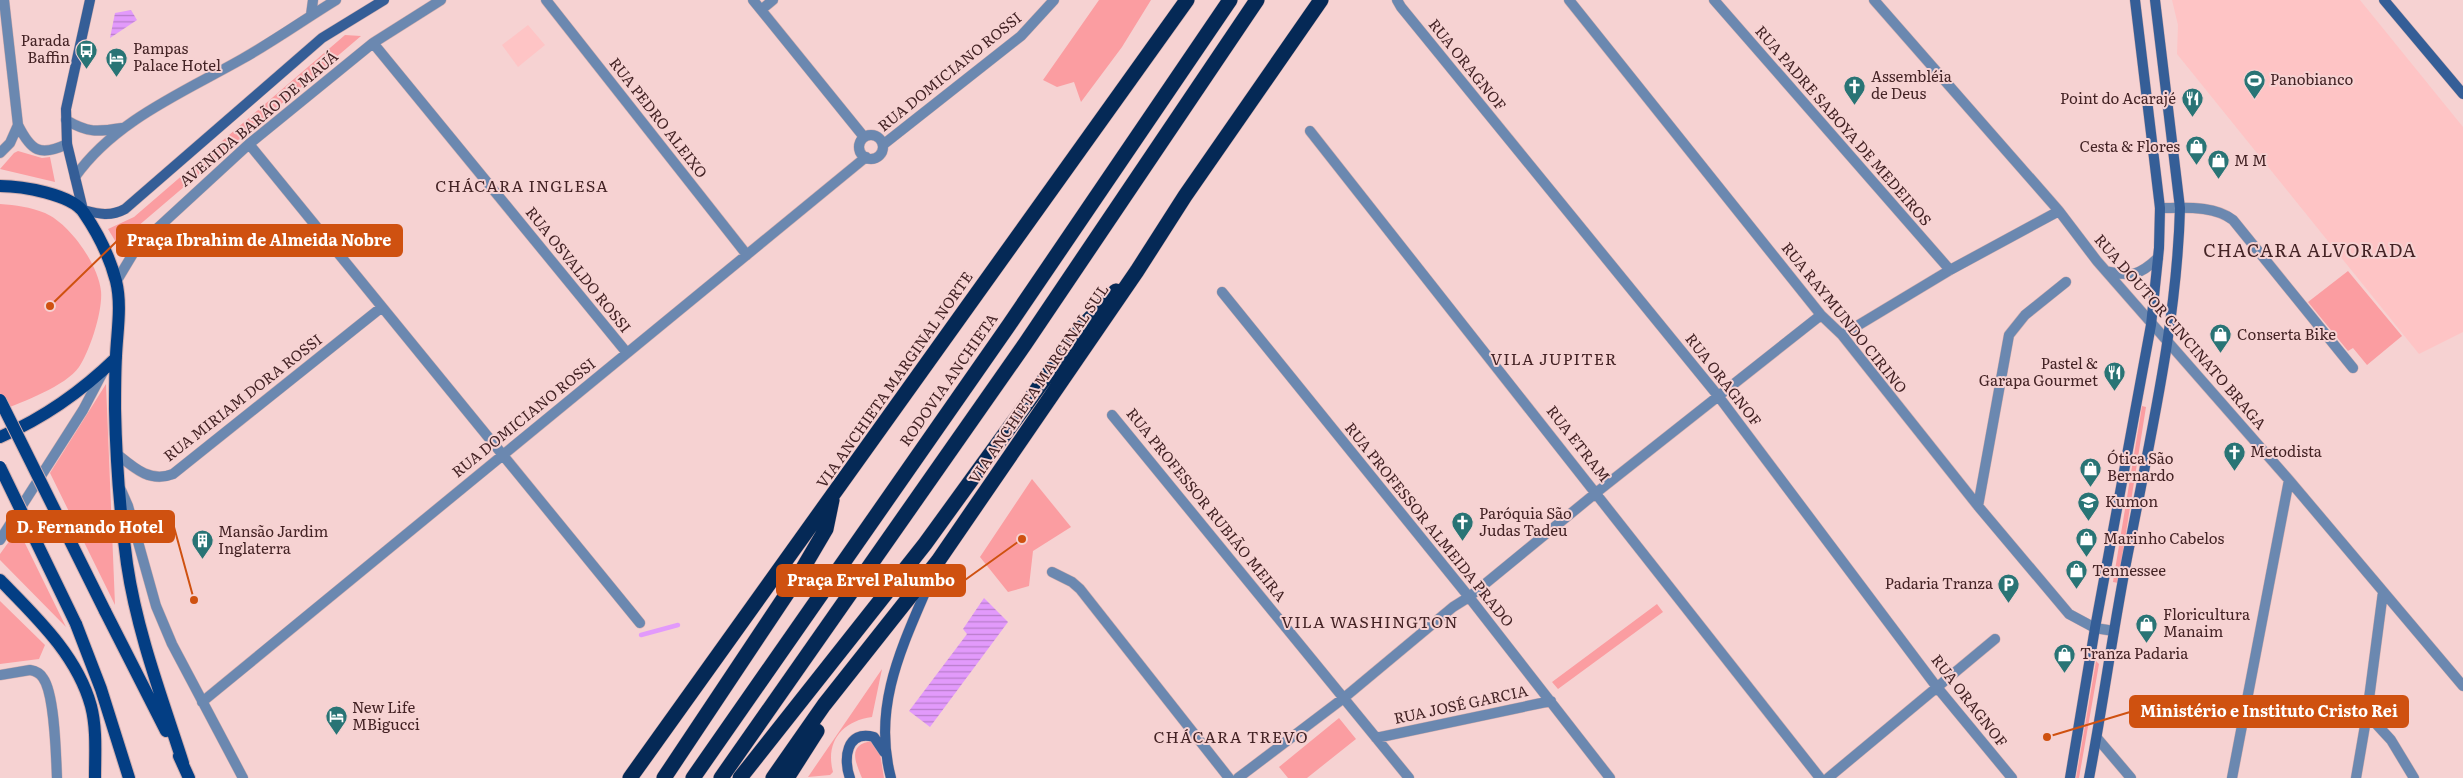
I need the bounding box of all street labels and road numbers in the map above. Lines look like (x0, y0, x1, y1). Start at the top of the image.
street label: RUA DOMICIANO ROSSI (872, 6, 1026, 136)
street label: RUA ORAGNOF (1424, 13, 1512, 115)
street label: RUA PADRE SABOYA DE MEDEIROS (1751, 20, 1938, 230)
street label: AVENIDA BARÃO DE MAUÁ (174, 44, 343, 191)
street label: RUA PEDRO ALEIXO (605, 52, 714, 182)
street label: RUA OSVALDO ROSSI (521, 201, 637, 337)
street label: RUA DOUTOR CINCINATO BRAGA (2090, 228, 2273, 434)
street label: RUA RAYMUNDO CIRINO (1777, 236, 1913, 398)
street label: VIA ANCHIETA MARGINAL NORTE (810, 266, 978, 492)
street label: VIA ANCHIETA MARGINAL SUL (962, 279, 1113, 488)
street label: RODOVIA ANCHIETA (893, 308, 1002, 450)
street label: RUA MIRIAM DORA ROSSI (158, 327, 326, 466)
street label: RUA ORAGNOF (1681, 328, 1768, 430)
street label: RUA DOMICIANO ROSSI (446, 352, 600, 482)
street label: RUA ETRAM (1542, 400, 1617, 486)
street label: RUA PROFESSOR RUBIÃO MEIRA (1122, 402, 1293, 606)
street label: RUA PROFESSOR ALMEIDA PRADO (1340, 417, 1520, 631)
street label: RUA ORAGNOF (1927, 649, 2014, 751)
street label: RUA JOSÉ GARCIA (1391, 678, 1530, 729)

